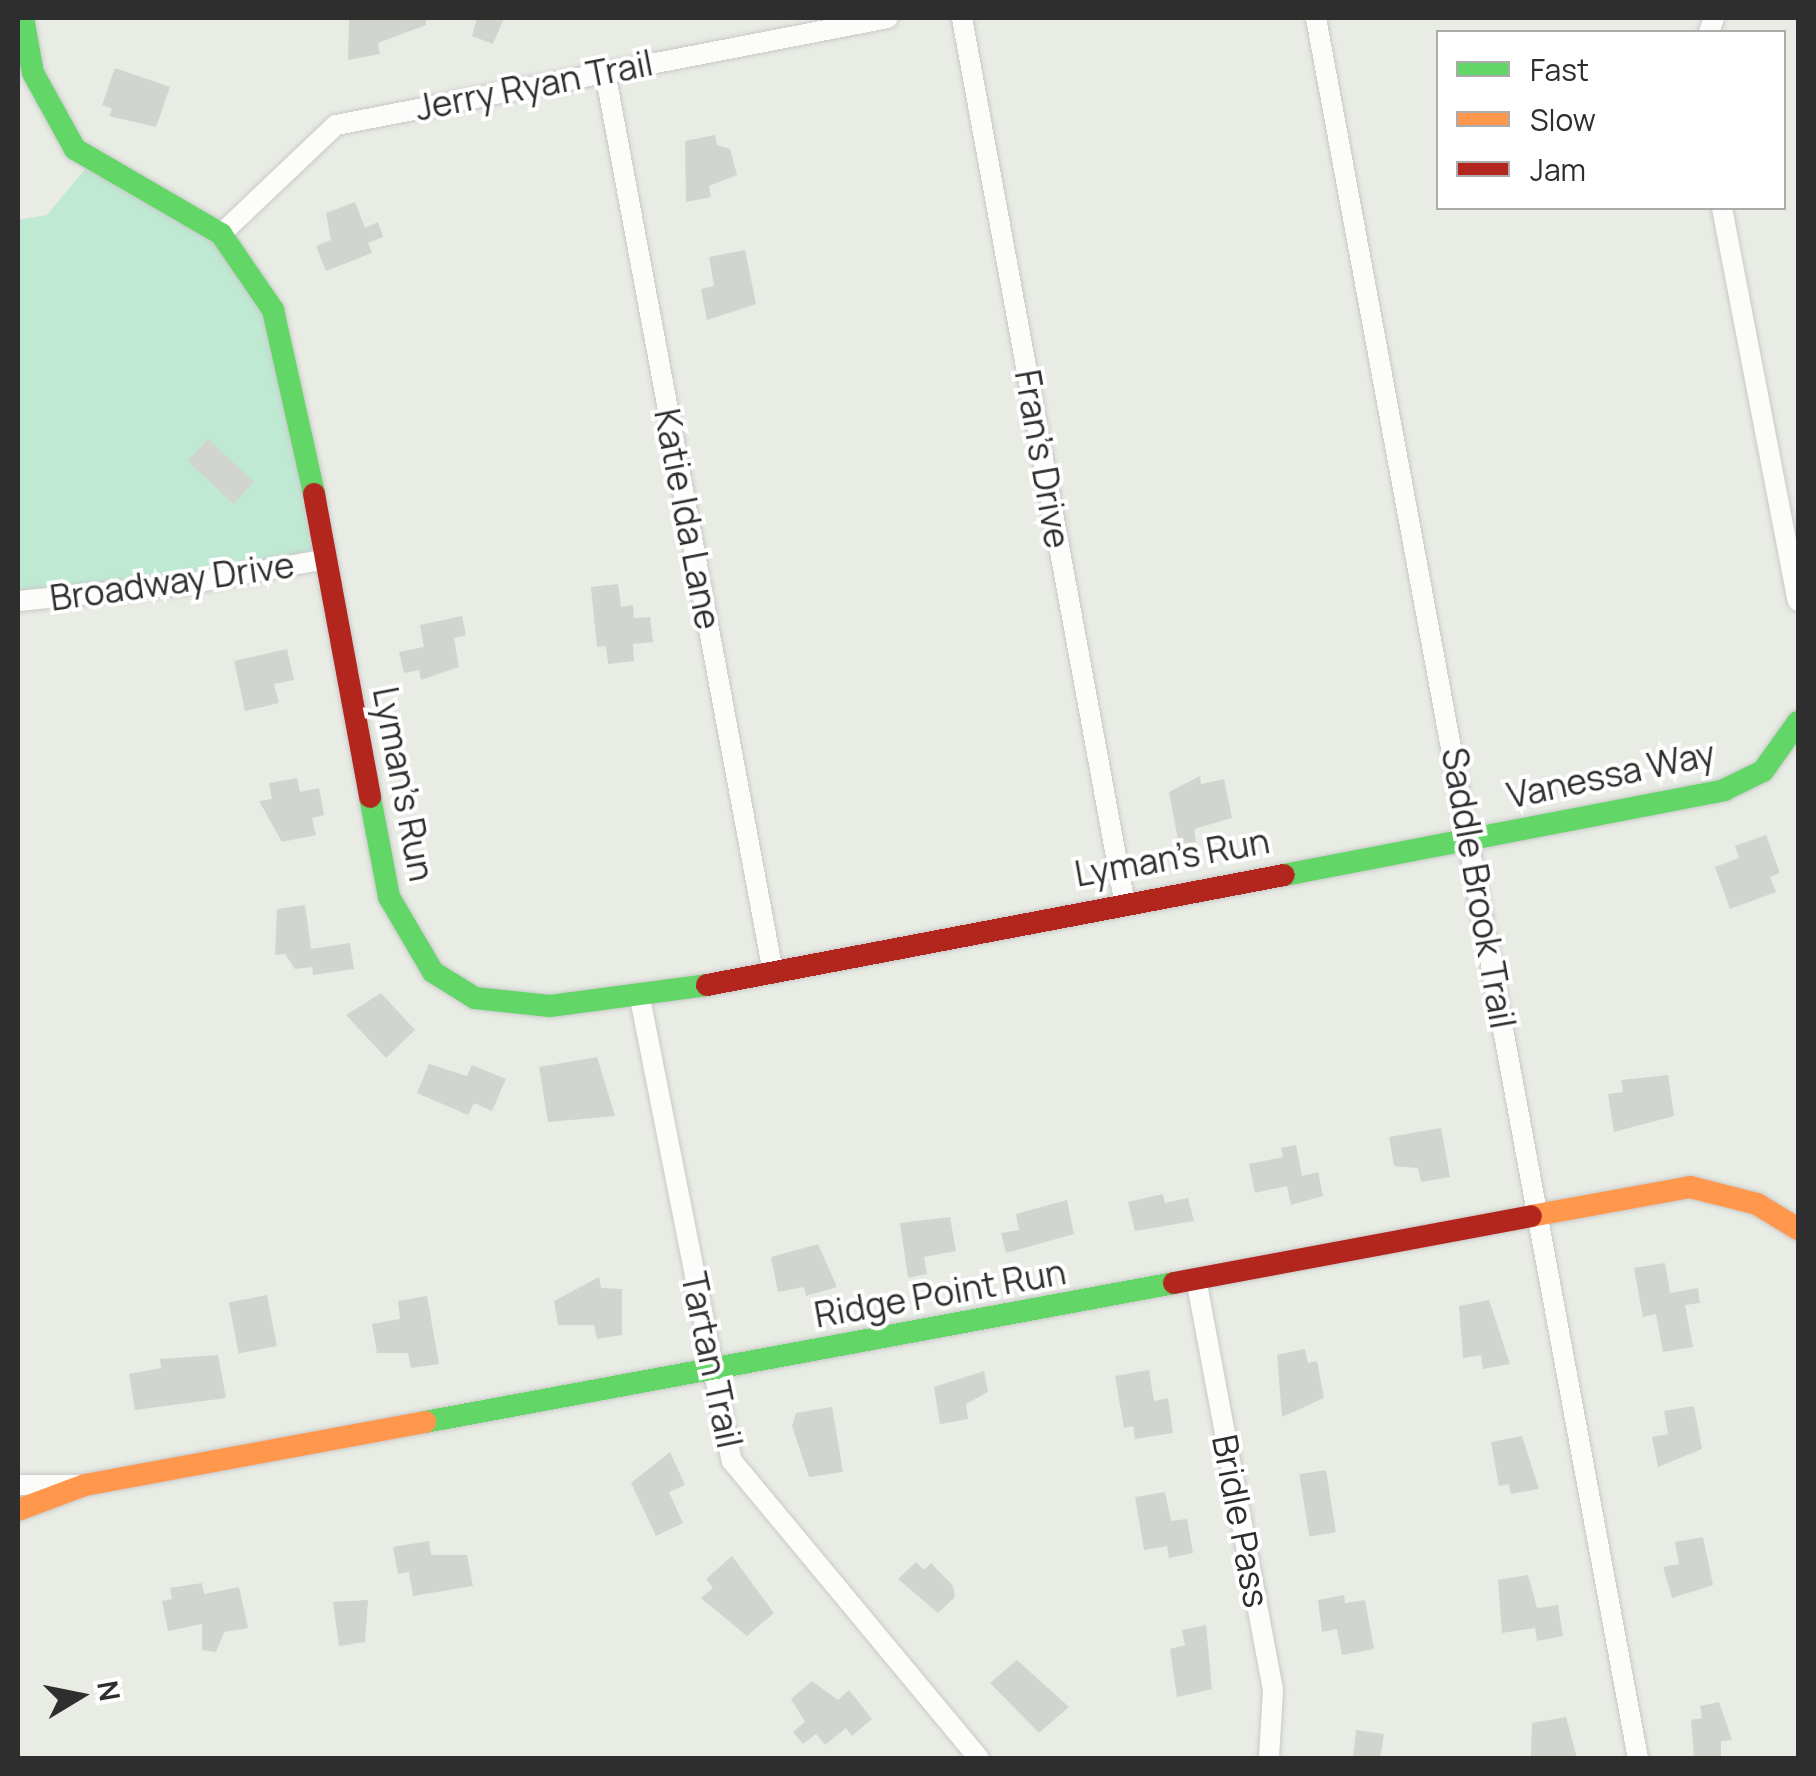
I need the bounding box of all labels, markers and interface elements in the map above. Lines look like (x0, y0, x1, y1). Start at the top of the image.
legend (1436, 30, 1786, 210)
street label: Jerry Ryan Trail (412, 41, 656, 129)
text: Fast (1530, 49, 1589, 90)
text: Slow (1530, 99, 1596, 140)
text: Jam (1530, 149, 1586, 190)
street label: Fran's Drive (1007, 367, 1079, 551)
street label: Katie Ida Lane (646, 405, 730, 633)
street label: Broadway Drive (47, 543, 297, 619)
street label: Lyman's Run (365, 683, 443, 885)
street label: Vanessa Way (1503, 731, 1719, 817)
street label: Saddle Brook Trail (1434, 744, 1524, 1032)
street label: Lyman's Run (1071, 819, 1273, 895)
street label: Ridge Point Run (811, 1250, 1069, 1336)
street label: Tartan Trail (673, 1268, 751, 1452)
street label: Bridle Pass (1204, 1431, 1278, 1611)
north arrow (30, 1646, 130, 1746)
text: N (89, 1678, 130, 1704)

